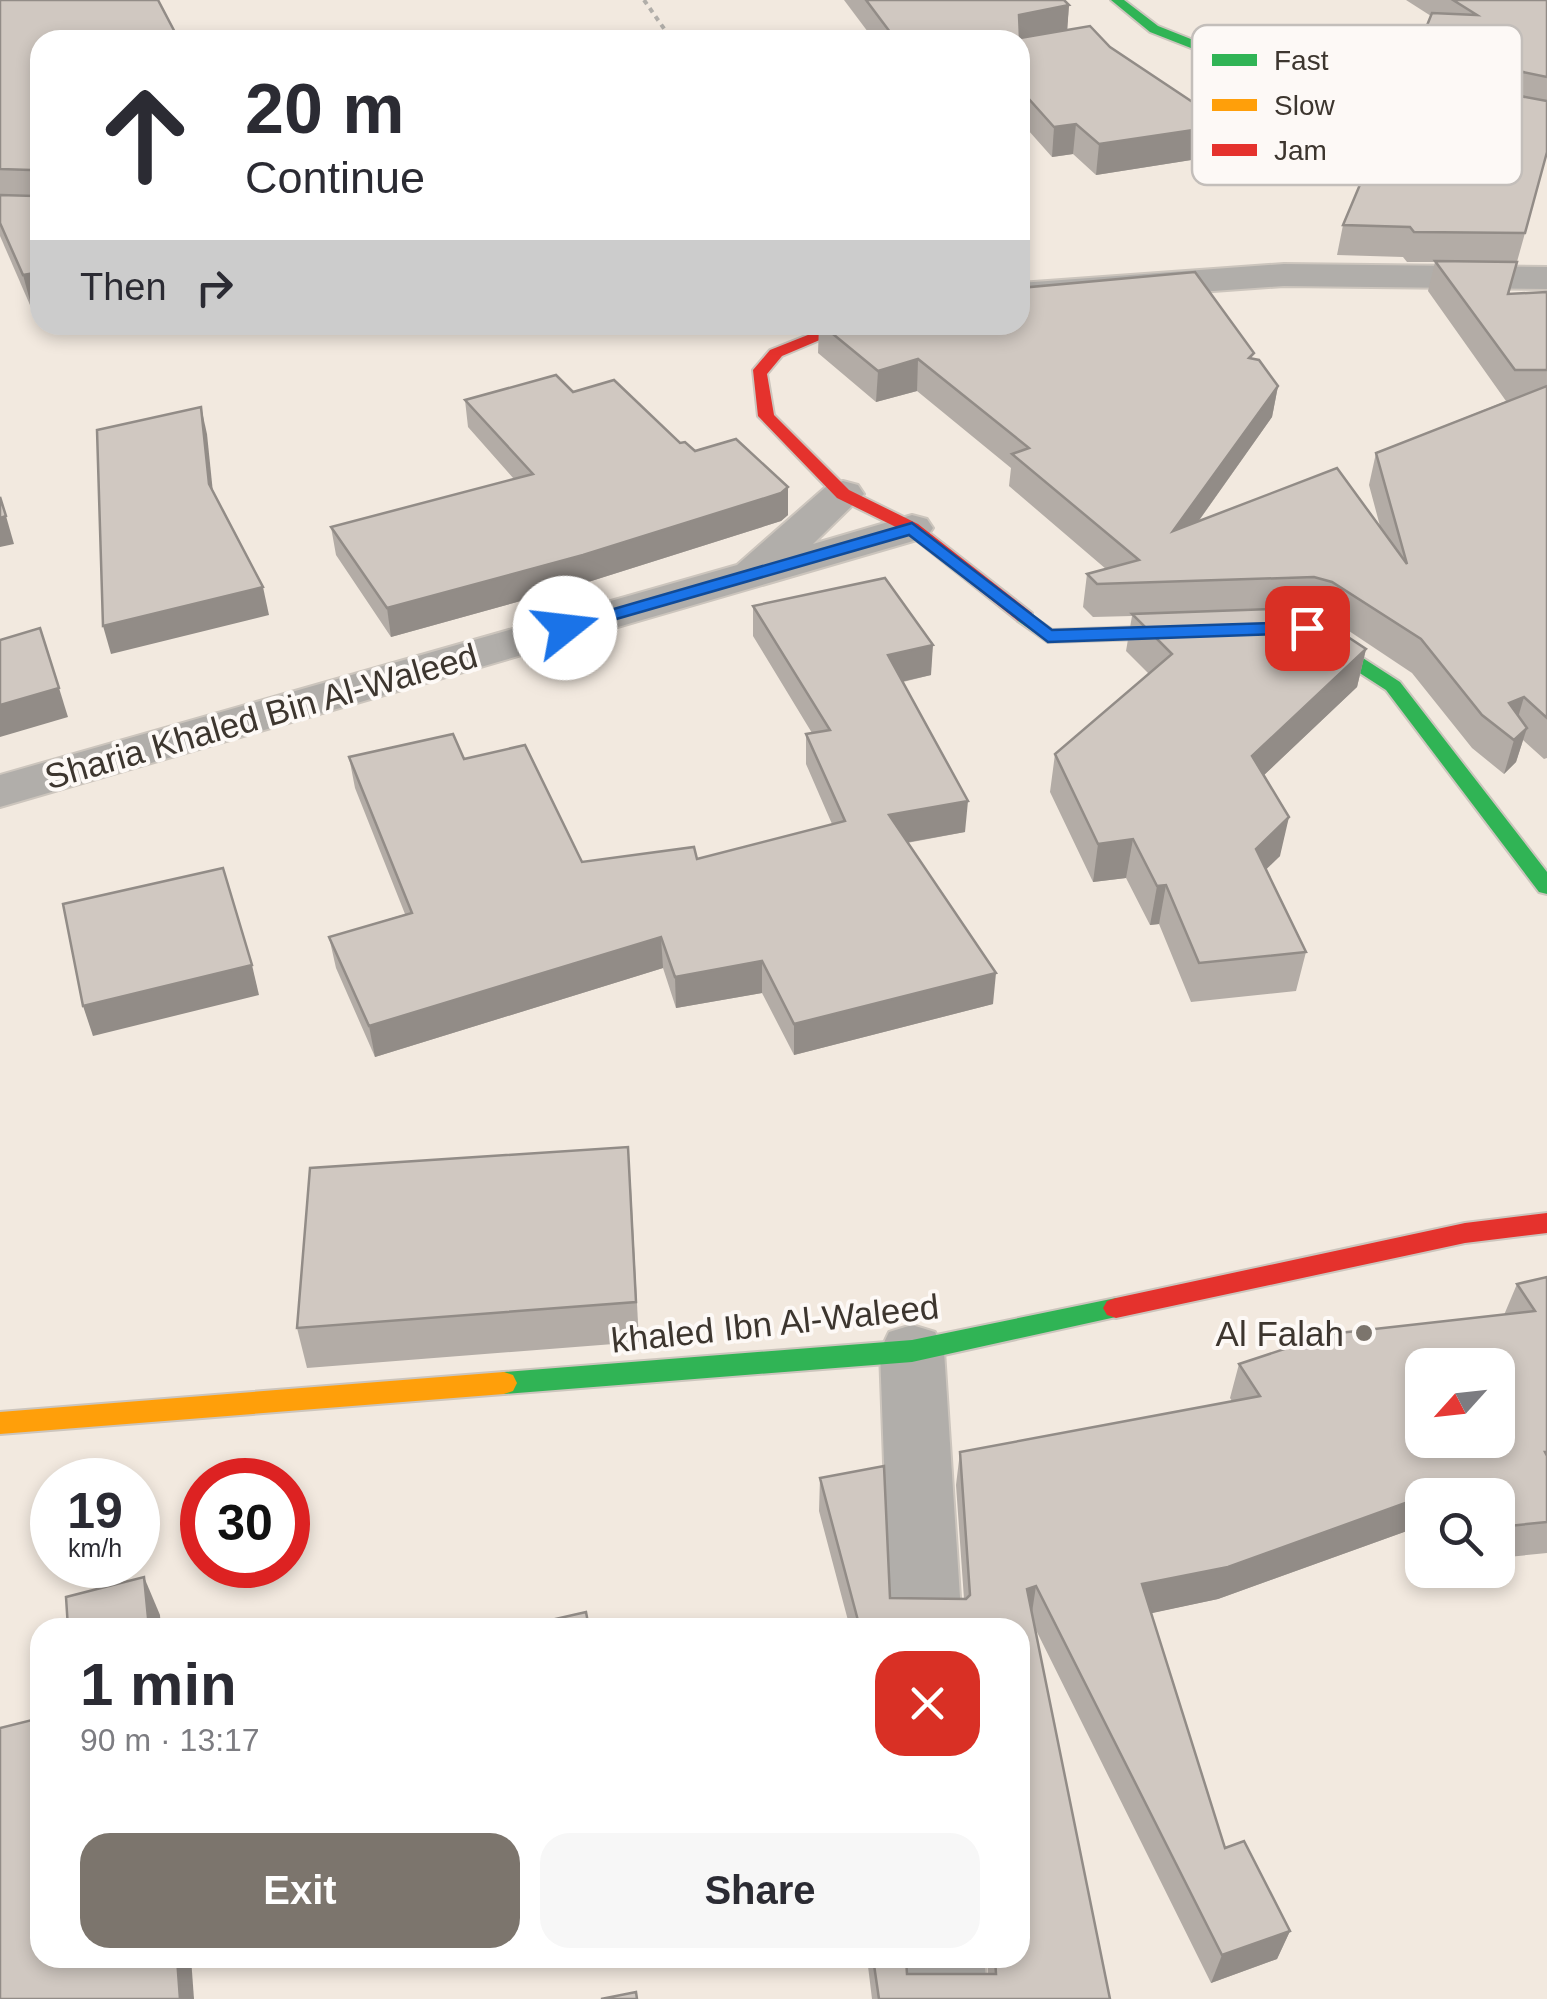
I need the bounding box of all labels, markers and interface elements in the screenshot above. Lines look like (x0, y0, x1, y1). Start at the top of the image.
legend (1192, 25, 1522, 185)
text: Fast (1274, 45, 1329, 76)
icon: ahead (80, 70, 210, 200)
text: 20 m (245, 70, 405, 148)
text: Slow (1274, 90, 1335, 121)
text: Jam (1274, 135, 1327, 166)
text: Continue (245, 152, 425, 203)
icon: right (187, 260, 242, 315)
text: Then (80, 266, 167, 308)
position arrow (513, 576, 617, 680)
pin (1265, 586, 1350, 671)
icon: arrive (1280, 601, 1335, 656)
street label: Sharia Khaled Bin Al-Waleed (40, 635, 482, 797)
street label: khaled Ibn Al-Waleed (609, 1286, 941, 1360)
place label: Al Falah (1216, 1314, 1344, 1353)
marker: Al Falah (1353, 1322, 1375, 1344)
north arrow (1405, 1348, 1515, 1458)
map controls (1405, 1348, 1515, 1588)
speed limit sign: 30 (180, 1458, 310, 1588)
button: search (1405, 1478, 1515, 1588)
text: 19 (67, 1483, 123, 1539)
text: km/h (68, 1534, 122, 1562)
text: 1 min (80, 1651, 237, 1718)
button: close (875, 1651, 980, 1756)
text: 90 m · 13:17 (80, 1722, 260, 1758)
button: Exit (80, 1833, 520, 1948)
button: Share (540, 1833, 980, 1948)

